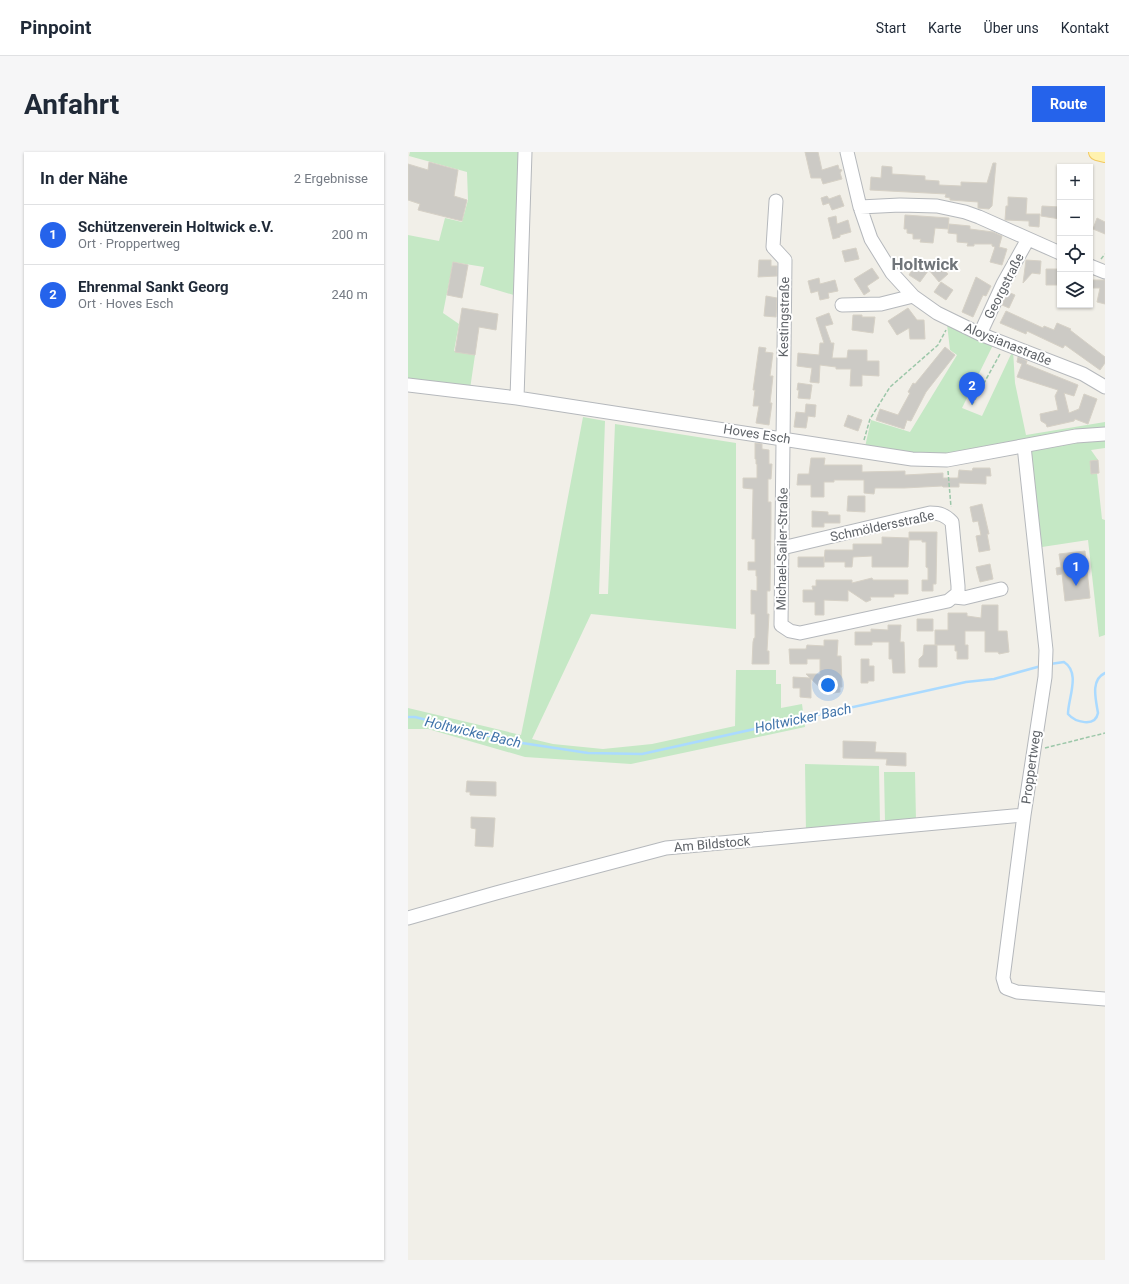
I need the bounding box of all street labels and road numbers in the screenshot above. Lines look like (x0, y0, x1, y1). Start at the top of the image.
street label: Georgstraße (981, 251, 1027, 321)
street label: Kestingstraße (776, 277, 792, 357)
street label: Aloysianastraße (962, 320, 1054, 368)
street label: Hoves Esch (722, 421, 792, 447)
street label: Michael-Sailer-Straße (773, 487, 791, 611)
street label: Schmöldersstraße (829, 508, 935, 544)
street label: Proppertweg (1018, 729, 1044, 805)
street label: Am Bildstock (673, 833, 751, 855)

